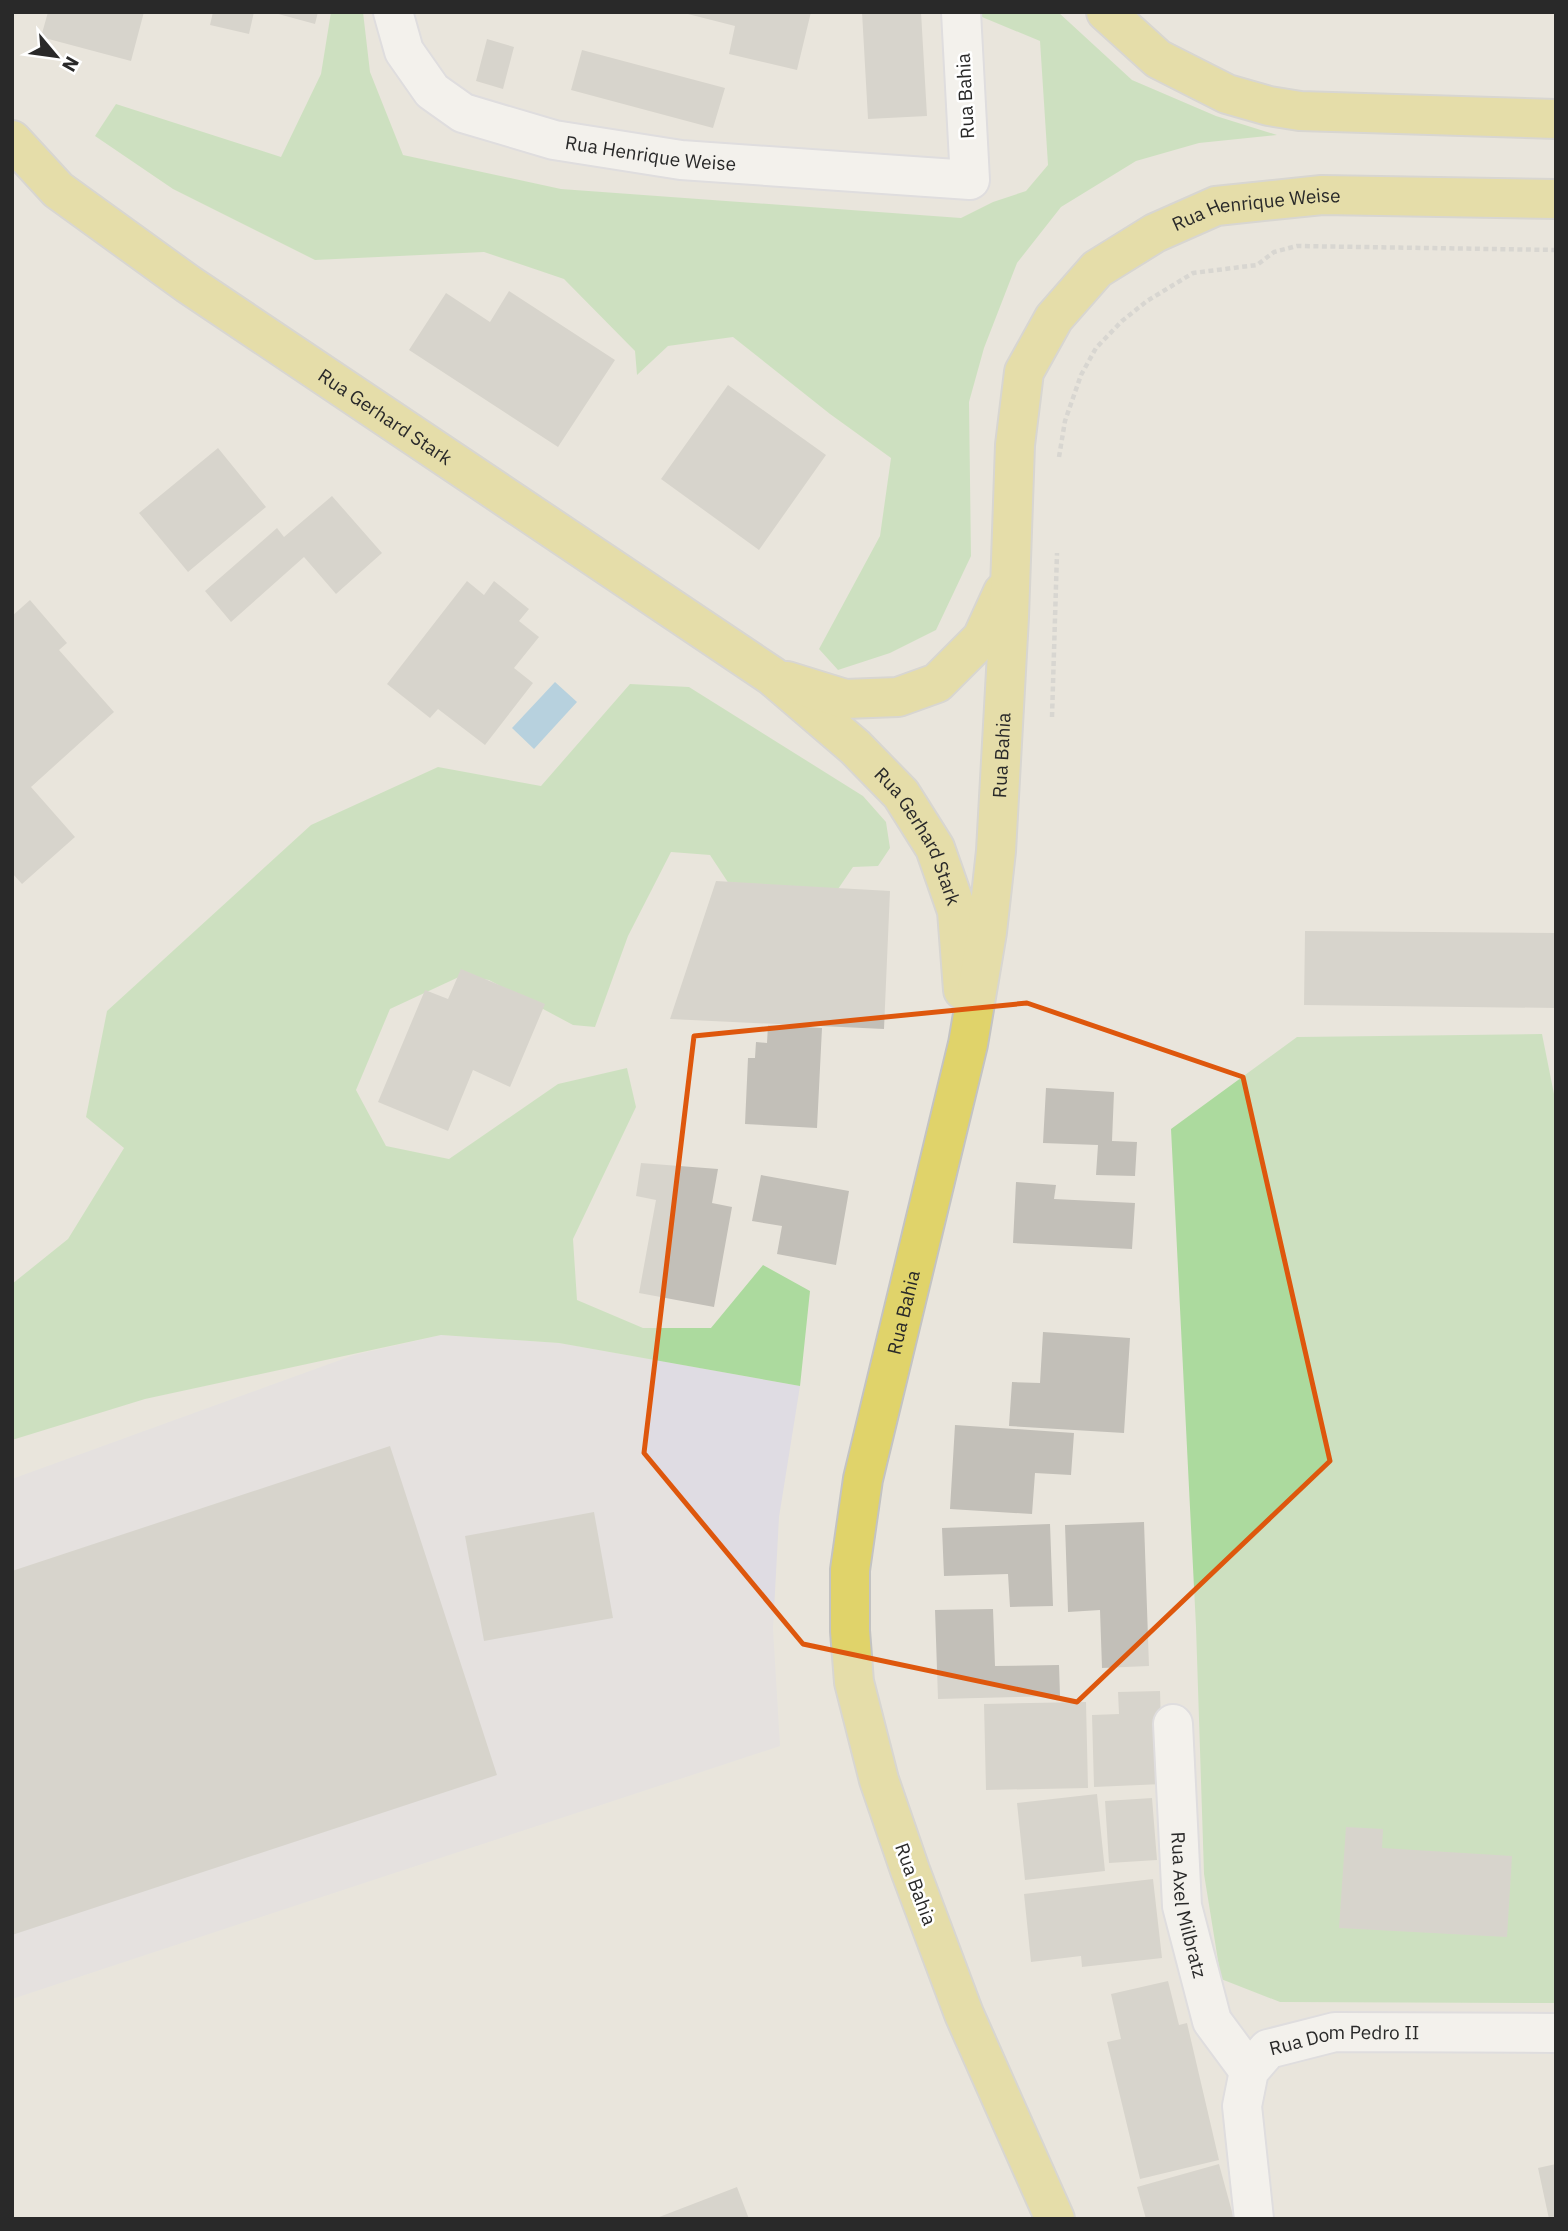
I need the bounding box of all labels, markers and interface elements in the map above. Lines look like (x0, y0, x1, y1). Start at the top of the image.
north arrow (21, 21, 91, 91)
text: N (57, 52, 85, 76)
street label: Rua Bahia (951, 53, 979, 139)
street label: Rua Henrique Weise (564, 130, 737, 176)
street label: Rua Henrique Weise (1168, 183, 1341, 236)
street label: Rua Gerhard Stark (314, 363, 457, 470)
street label: Rua Bahia (987, 712, 1016, 799)
street label: Rua Gerhard Stark (869, 762, 966, 908)
street label: Rua Bahia (881, 1268, 925, 1357)
street label: Rua Axel Milbratz (1166, 1831, 1212, 1981)
street label: Rua Bahia (890, 1840, 942, 1928)
street label: Rua Dom Pedro II (1267, 2020, 1419, 2060)

